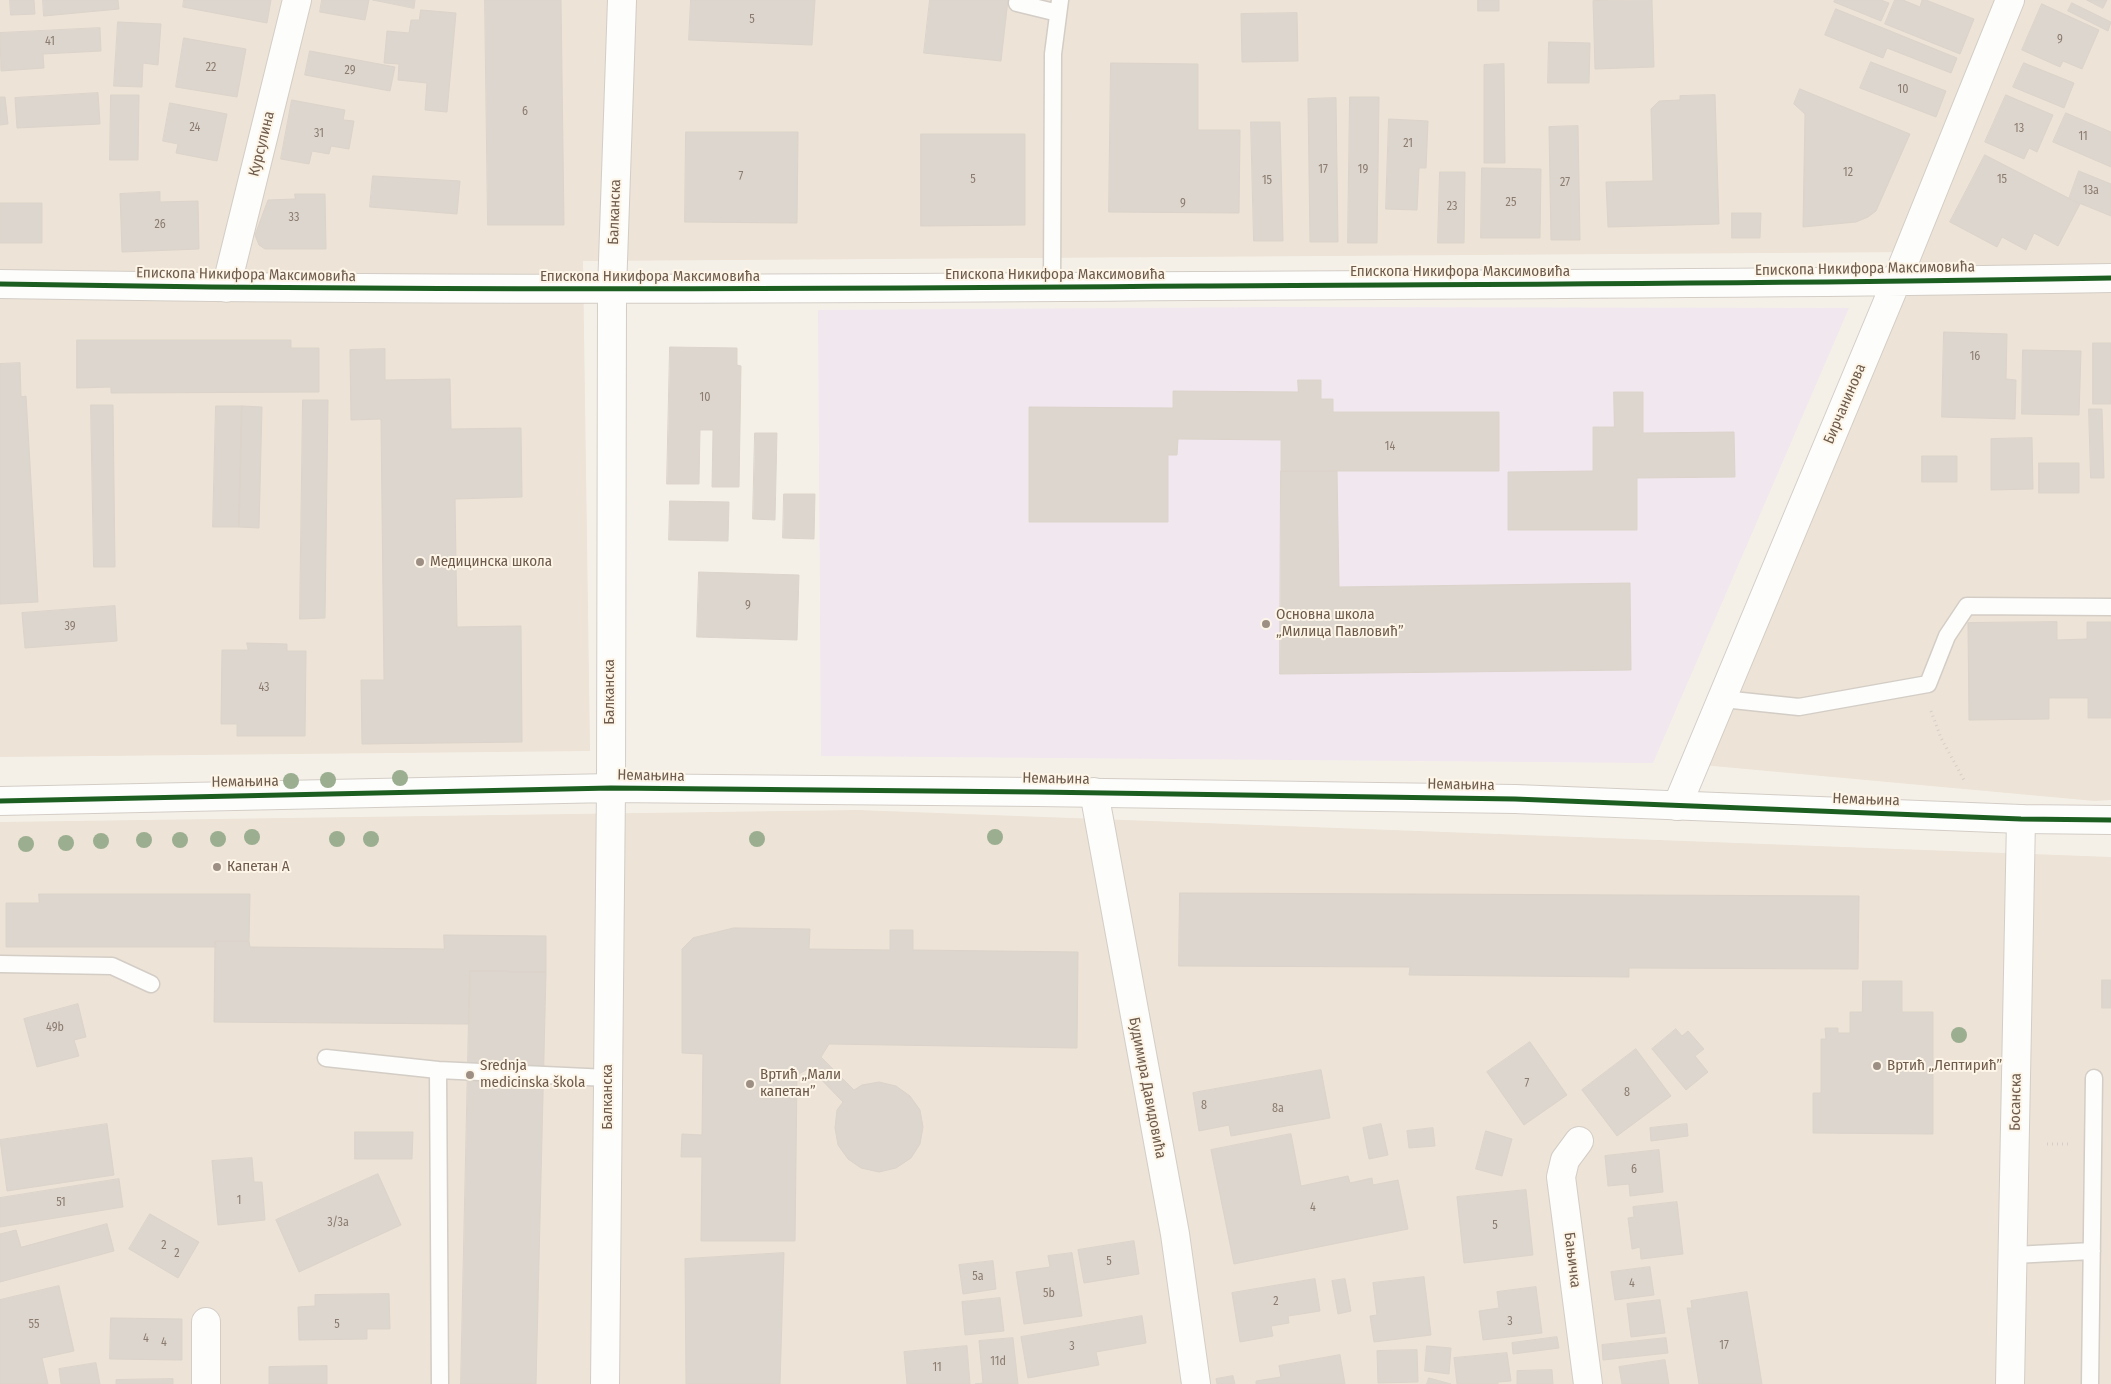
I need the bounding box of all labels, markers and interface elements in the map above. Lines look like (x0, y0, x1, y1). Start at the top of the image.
house number: 5 (749, 13, 755, 27)
house number: 9 (2057, 33, 2063, 47)
house number: 41 (45, 35, 55, 49)
house number: 22 (206, 61, 216, 75)
house number: 29 (344, 64, 356, 78)
house number: 10 (1898, 83, 1908, 97)
house number: 6 (522, 105, 528, 119)
street label: Курсулина (245, 110, 279, 178)
house number: 24 (190, 121, 200, 135)
house number: 13 (2014, 122, 2024, 136)
house number: 31 (314, 127, 324, 141)
house number: 11 (2078, 130, 2088, 144)
house number: 21 (1403, 137, 1413, 151)
house number: 17 (1318, 163, 1328, 177)
house number: 19 (1358, 163, 1368, 177)
house number: 12 (1843, 166, 1853, 180)
house number: 7 (739, 170, 743, 184)
house number: 5 (970, 173, 976, 187)
house number: 15 (1997, 173, 2007, 187)
house number: 15 (1262, 174, 1272, 188)
house number: 27 (1560, 176, 1570, 190)
street label: Балканска (605, 179, 625, 245)
house number: 13a (2083, 184, 2099, 198)
house number: 25 (1506, 196, 1516, 210)
house number: 9 (1180, 197, 1186, 211)
house number: 23 (1447, 200, 1457, 214)
house number: 33 (289, 211, 299, 225)
house number: 26 (154, 218, 166, 232)
street label: Епископа Никифора Максимовића (1755, 258, 1975, 280)
street label: Епископа Никифора Максимовића (1350, 263, 1570, 281)
street label: Епископа Никифора Максимовића (136, 264, 356, 286)
street label: Епископа Никифора Максимовића (945, 266, 1165, 284)
street label: Епископа Никифора Максимовића (540, 268, 760, 286)
house number: 16 (1970, 350, 1980, 364)
street label: Бирчанинова (1820, 361, 1870, 447)
house number: 10 (700, 391, 710, 405)
house number: 14 (1385, 440, 1395, 454)
place label: Медицинска школа (430, 553, 552, 571)
marker: Медицинска школа (414, 556, 426, 568)
house number: 9 (745, 599, 751, 613)
place label: Основна школа „Милица Павловић” (1276, 606, 1404, 641)
marker: Основна школа „Милица Павловић” (1260, 618, 1272, 630)
house number: 39 (64, 620, 76, 634)
street label: Балканска (601, 659, 619, 725)
house number: 43 (258, 681, 270, 695)
street label: Немањина (617, 766, 685, 786)
street label: Немањина (1022, 769, 1090, 789)
street label: Немањина (211, 772, 279, 792)
street label: Немањина (1427, 775, 1495, 795)
street label: Немањина (1832, 790, 1900, 810)
place label: Капетан А (227, 858, 290, 876)
marker: Капетан А (211, 861, 223, 873)
street label: Будимира Давидовића (1124, 1016, 1170, 1160)
house number: 49b (46, 1021, 64, 1035)
place label: Srednja medicinska škola (480, 1057, 585, 1092)
place label: Вртић „Лептирић” (1887, 1057, 2002, 1075)
marker: Вртић „Лептирић” (1871, 1060, 1883, 1072)
street label: Балканска (599, 1064, 617, 1130)
place label: Вртић „Мали капетан” (760, 1066, 841, 1101)
marker: Srednja medicinska škola (464, 1069, 476, 1081)
street label: Босанска (2006, 1073, 2026, 1131)
house number: 7 (1525, 1077, 1529, 1091)
marker: Вртић „Мали капетан” (744, 1078, 756, 1090)
house number: 8 (1624, 1086, 1630, 1100)
house number: 8 (1201, 1099, 1207, 1113)
house number: 8a (1272, 1102, 1284, 1116)
house number: 6 (1631, 1163, 1637, 1177)
house number: 1 (237, 1194, 241, 1208)
house number: 51 (56, 1196, 66, 1210)
house number: 4 (1310, 1201, 1316, 1215)
house number: 3/3a (327, 1216, 349, 1230)
house number: 5 (1492, 1219, 1498, 1233)
street label: Бањичка (1560, 1231, 1584, 1289)
house number: 2 (161, 1239, 167, 1253)
house number: 2 (174, 1247, 180, 1261)
house number: 5 (1106, 1255, 1112, 1269)
house number: 5a (972, 1270, 984, 1284)
house number: 4 (1629, 1277, 1635, 1291)
house number: 5b (1043, 1287, 1055, 1301)
house number: 2 (1273, 1295, 1279, 1309)
house number: 3 (1507, 1315, 1513, 1329)
house number: 55 (29, 1318, 39, 1332)
house number: 5 (334, 1318, 340, 1332)
house number: 4 (143, 1332, 149, 1346)
house number: 4 (161, 1336, 167, 1350)
house number: 17 (1719, 1339, 1729, 1353)
house number: 3 (1069, 1340, 1075, 1354)
house number: 11d (990, 1355, 1006, 1369)
house number: 11 (932, 1361, 942, 1375)

